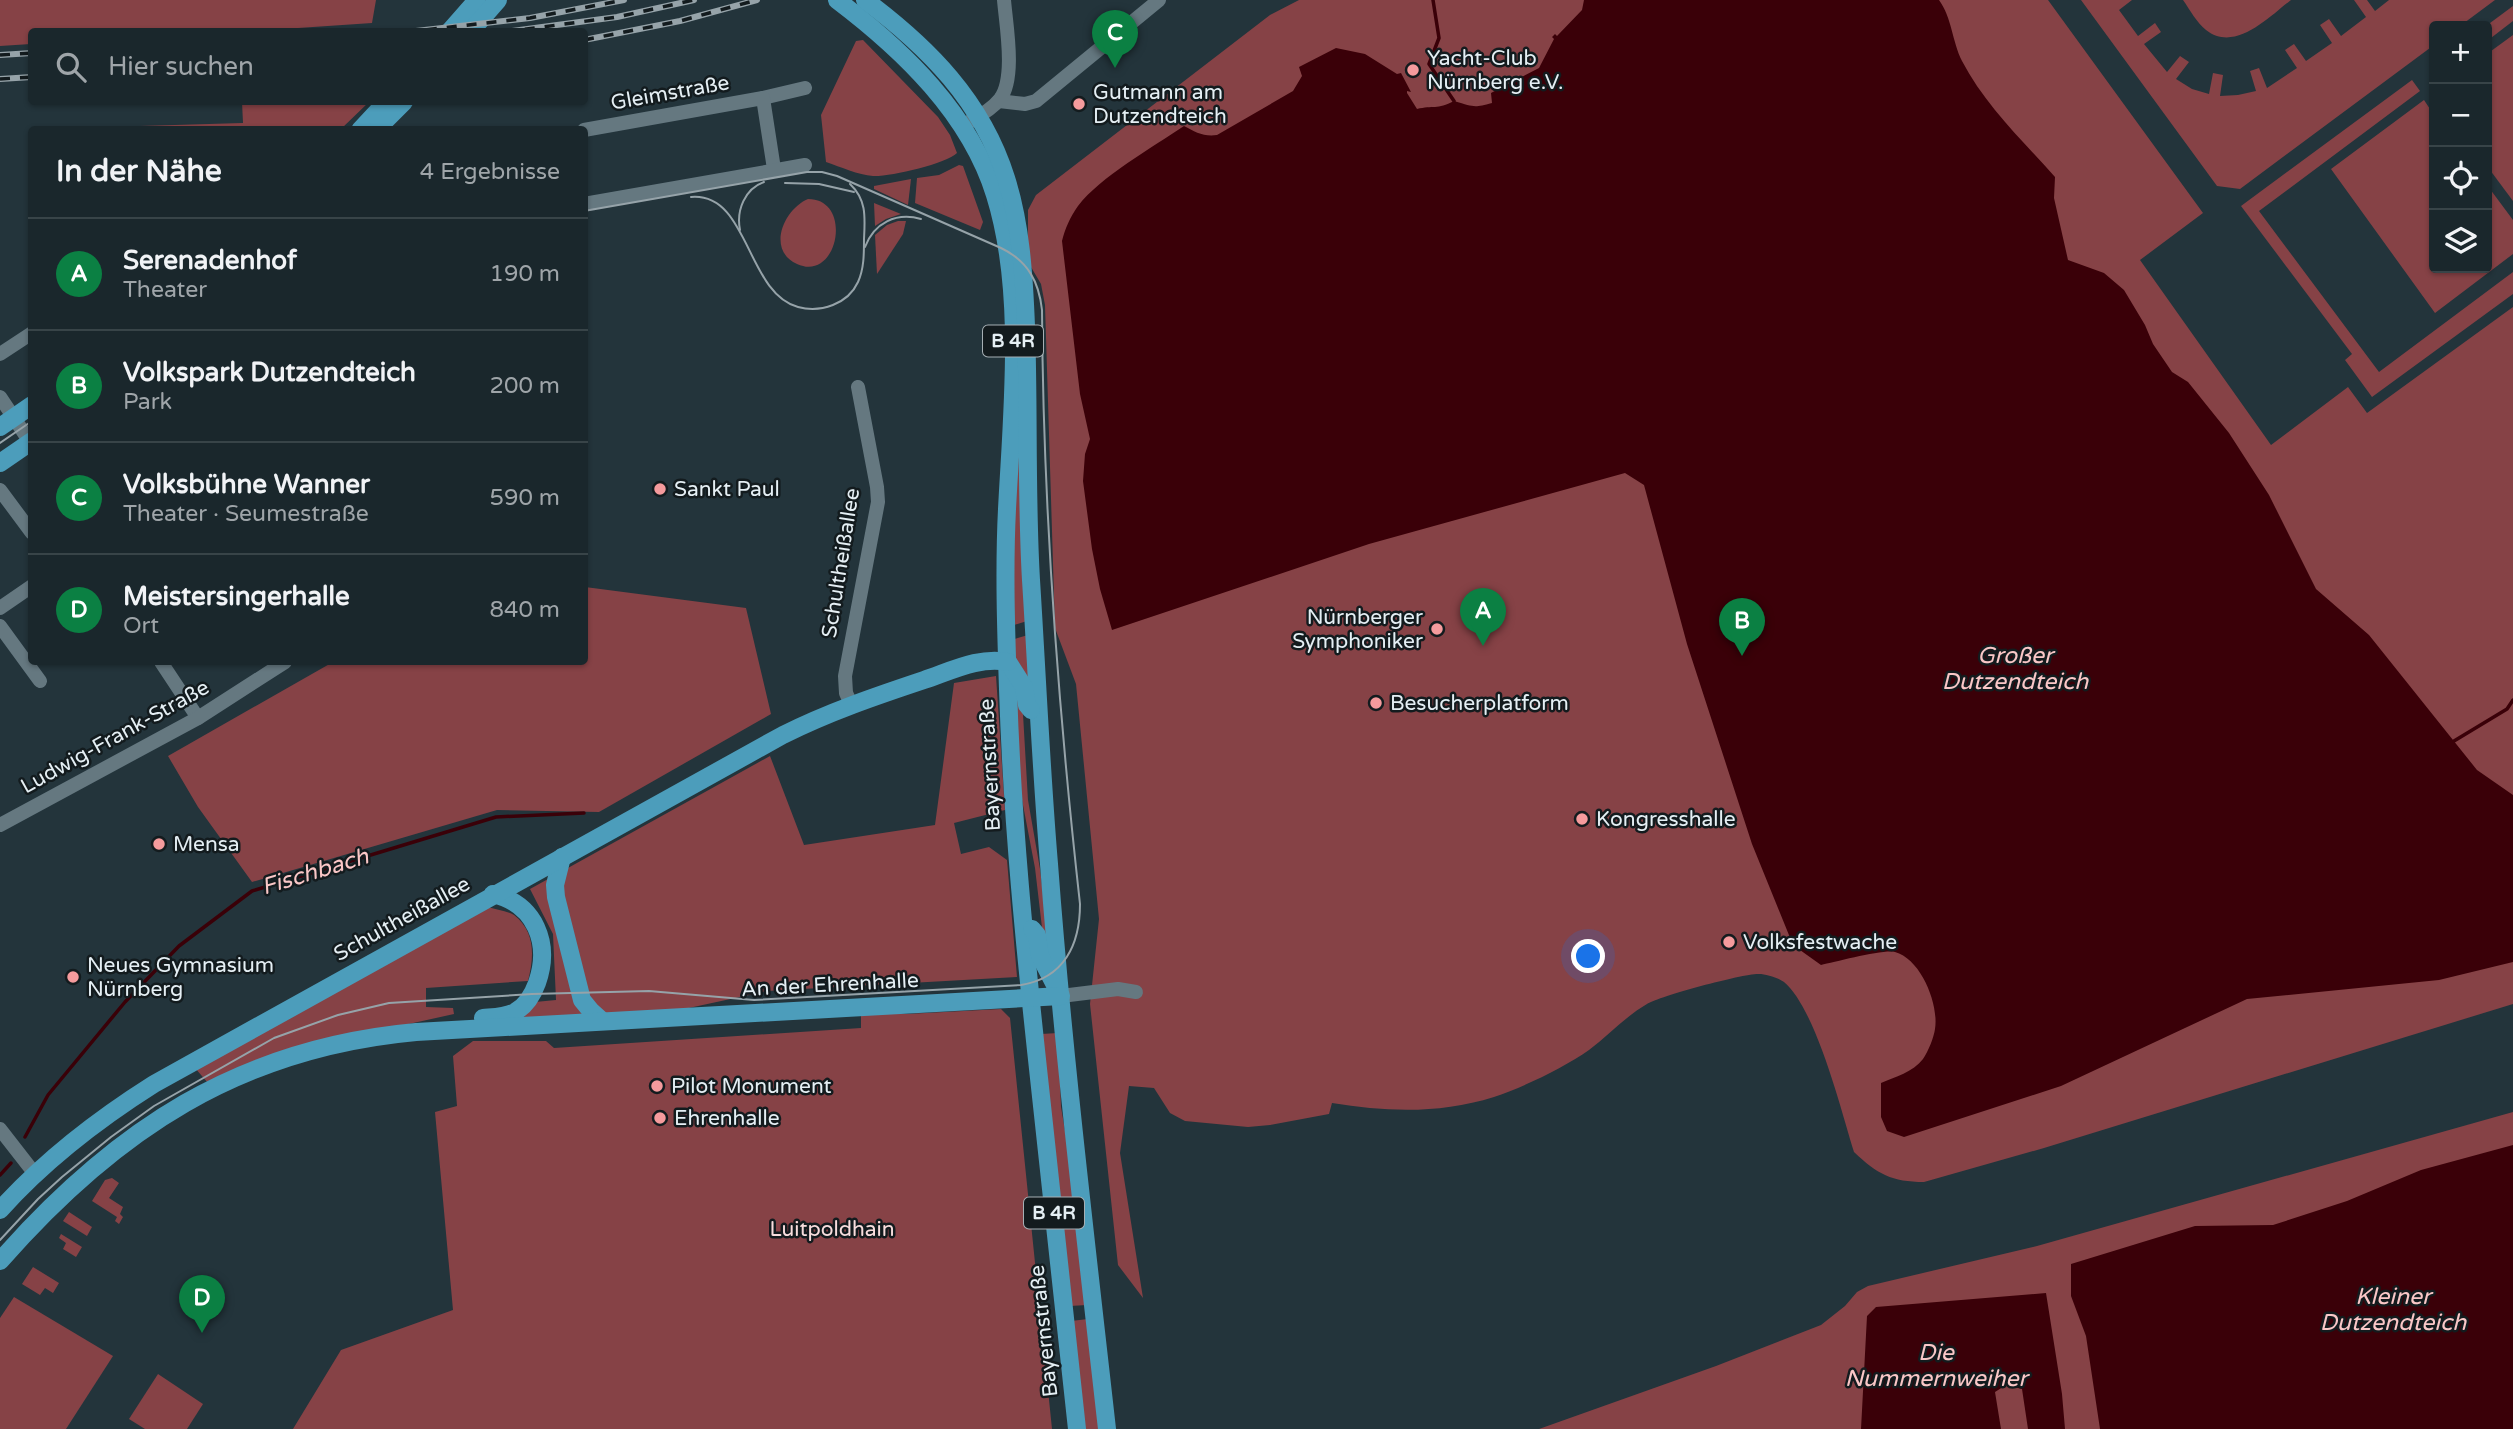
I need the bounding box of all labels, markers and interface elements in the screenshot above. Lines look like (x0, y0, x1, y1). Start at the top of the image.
pin: C (1092, 10, 1138, 68)
map controls (2429, 21, 2492, 273)
button: + (2429, 21, 2492, 84)
search box (28, 28, 588, 105)
place label: Yacht-Club Nürnberg e.V. (1427, 46, 1563, 95)
icon: search (52, 48, 90, 86)
text: Hier suchen (108, 51, 254, 82)
marker: Yacht-Club Nürnberg e.V. (1405, 62, 1421, 78)
street label: Gleimstraße (609, 70, 731, 116)
place label: Gutmann am Dutzendteich (1093, 80, 1227, 129)
button: − (2429, 84, 2492, 147)
marker: Gutmann am Dutzendteich (1071, 96, 1087, 112)
button: locate (2429, 147, 2492, 210)
text: In der Nähe (56, 153, 222, 190)
text: 4 Ergebnisse (420, 158, 560, 186)
button: layers (2429, 210, 2492, 273)
text: Serenadenhof (123, 245, 297, 276)
text: A (70, 260, 88, 288)
text: 190 m (490, 260, 560, 288)
text: Theater (123, 276, 207, 304)
road number: B 4R (983, 326, 1043, 356)
text: Volkspark Dutzendteich (123, 357, 416, 388)
text: B (71, 372, 87, 400)
text: 200 m (490, 372, 560, 400)
text: Park (123, 388, 172, 416)
text: Volksbühne Wanner (123, 469, 370, 500)
place label: Sankt Paul (674, 477, 780, 502)
marker: Sankt Paul (652, 481, 668, 497)
text: C (71, 484, 87, 512)
text: 590 m (490, 484, 560, 512)
street label: Schultheißallee (817, 486, 865, 640)
text: Theater · Seumestraße (123, 500, 369, 528)
text: Meistersingerhalle (123, 581, 350, 612)
pin: A (1460, 588, 1506, 646)
text: D (70, 596, 88, 624)
text: 840 m (490, 596, 560, 624)
pin: B (1719, 598, 1765, 656)
place label: Nürnberger Symphoniker (1292, 605, 1423, 654)
text: Ort (123, 612, 159, 640)
marker: Nürnberger Symphoniker (1429, 621, 1445, 637)
water label: Großer Dutzendteich (1942, 642, 2089, 696)
street label: Ludwig-Frank-Straße (17, 675, 214, 799)
place label: Besucherplatform (1390, 691, 1569, 716)
marker: Besucherplatform (1368, 695, 1384, 711)
street label: Bayernstraße (974, 698, 1006, 832)
place label: Kongresshalle (1596, 807, 1736, 832)
marker: Kongresshalle (1574, 811, 1590, 827)
place label: Mensa (173, 832, 240, 857)
marker: Mensa (151, 836, 167, 852)
water label: Fischbach (258, 842, 373, 902)
street label: Schultheißallee (330, 871, 474, 967)
place label: Volksfestwache (1743, 930, 1897, 955)
marker: Volksfestwache (1721, 934, 1737, 950)
your location (1571, 939, 1605, 973)
place label: Neues Gymnasium Nürnberg (87, 953, 274, 1002)
street label: An der Ehrenhalle (740, 968, 920, 1002)
marker: Neues Gymnasium Nürnberg (65, 969, 81, 985)
place label: Pilot Monument (671, 1074, 832, 1099)
marker: Pilot Monument (649, 1078, 665, 1094)
place label: Ehrenhalle (674, 1106, 780, 1131)
marker: Ehrenhalle (652, 1110, 668, 1126)
road number: B 4R (1024, 1198, 1084, 1228)
park label: Luitpoldhain (769, 1217, 895, 1242)
street label: Bayernstraße (1025, 1264, 1063, 1398)
pin: D (179, 1275, 225, 1333)
water label: Kleiner Dutzendteich (2320, 1283, 2467, 1337)
water label: Die Nummernweiher (1845, 1339, 2031, 1393)

